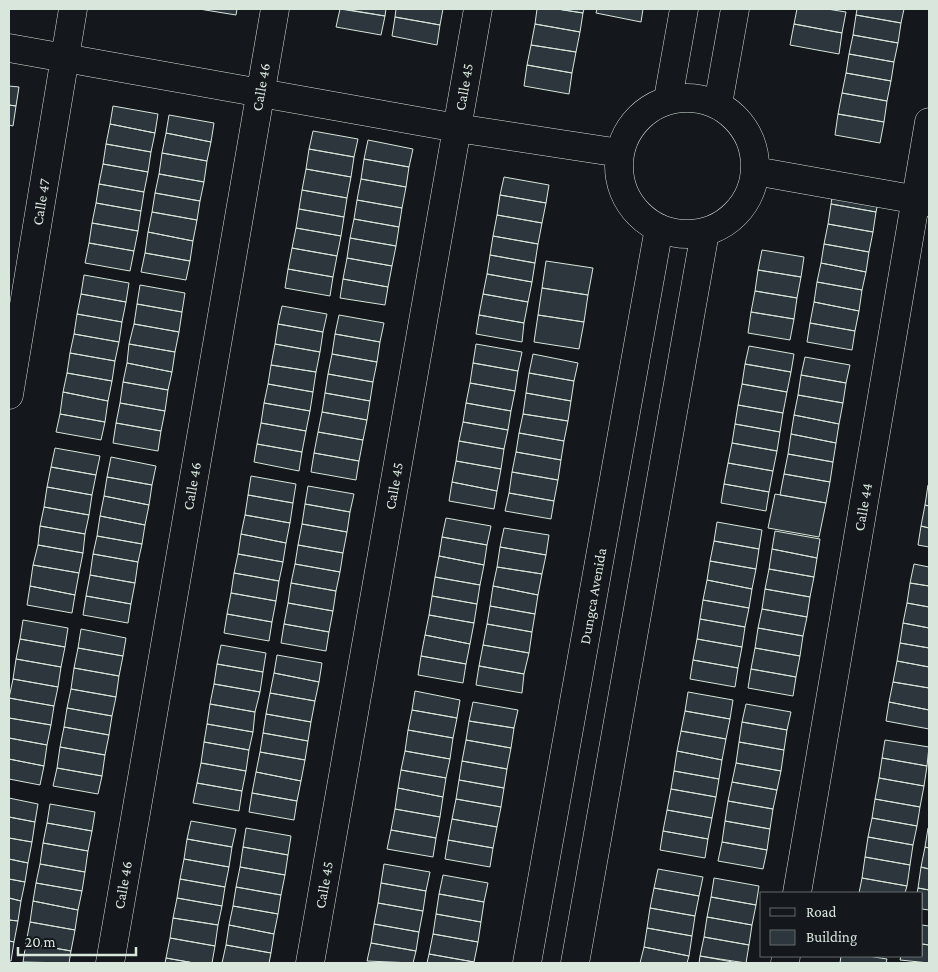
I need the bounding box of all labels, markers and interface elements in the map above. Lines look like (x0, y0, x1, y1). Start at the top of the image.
street label: Calle 46 (249, 62, 273, 112)
street label: Calle 45 (452, 62, 476, 112)
street label: Calle 47 (29, 177, 53, 227)
street label: Calle 46 (180, 461, 204, 511)
street label: Calle 45 (382, 461, 406, 511)
street label: Calle 44 (851, 482, 875, 532)
street label: Dungca Avenida (577, 547, 610, 646)
street label: Calle 46 (111, 860, 135, 910)
street label: Calle 45 (312, 860, 336, 910)
legend (760, 892, 923, 957)
text: Road (806, 904, 837, 920)
scale bar (18, 924, 135, 956)
text: Building (806, 929, 857, 946)
text: 20 m (25, 934, 56, 950)

